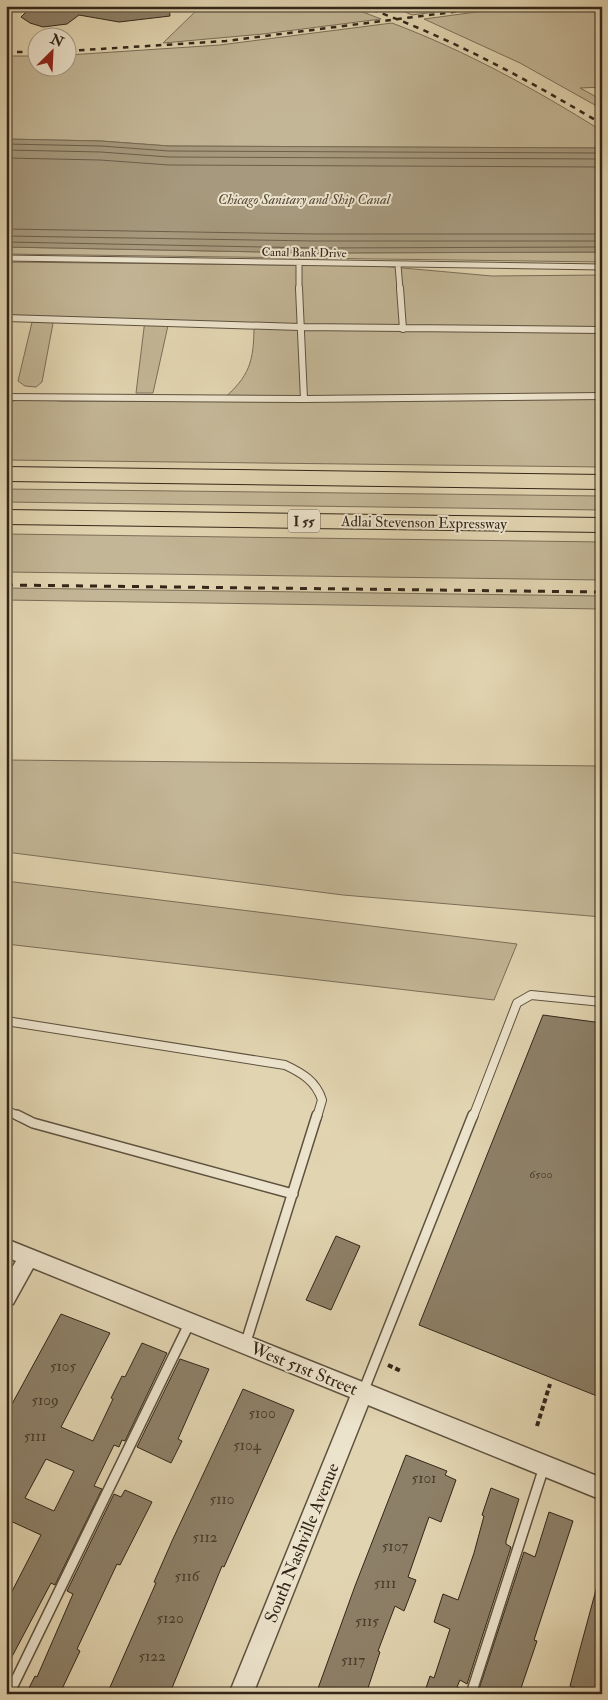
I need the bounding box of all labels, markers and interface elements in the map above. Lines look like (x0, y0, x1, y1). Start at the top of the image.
north arrow (28, 28, 78, 78)
text: N (47, 30, 67, 51)
water label: Chicago Sanitary and Ship Canal (218, 191, 392, 208)
street label: Canal Bank Drive (261, 245, 347, 261)
road number: I 55 (288, 510, 320, 532)
street label: Adlai Stevenson Expressway (340, 512, 508, 535)
house number: 6500 (529, 1167, 553, 1182)
street label: West 51st Street (246, 1337, 361, 1401)
house number: 5105 (50, 1357, 76, 1376)
house number: 5109 (31, 1391, 59, 1410)
house number: 5100 (248, 1404, 276, 1423)
house number: 5111 (24, 1427, 46, 1446)
house number: 5104 (233, 1436, 262, 1455)
street label: South Nashville Avenue (259, 1459, 345, 1626)
house number: 5101 (412, 1469, 436, 1488)
house number: 5110 (210, 1490, 234, 1509)
house number: 5112 (193, 1528, 218, 1547)
house number: 5107 (382, 1537, 408, 1556)
house number: 5116 (175, 1567, 201, 1586)
house number: 5111 (374, 1574, 396, 1593)
house number: 5120 (156, 1609, 184, 1628)
house number: 5115 (355, 1612, 379, 1631)
house number: 5122 (138, 1647, 166, 1666)
house number: 5117 (341, 1651, 365, 1670)

